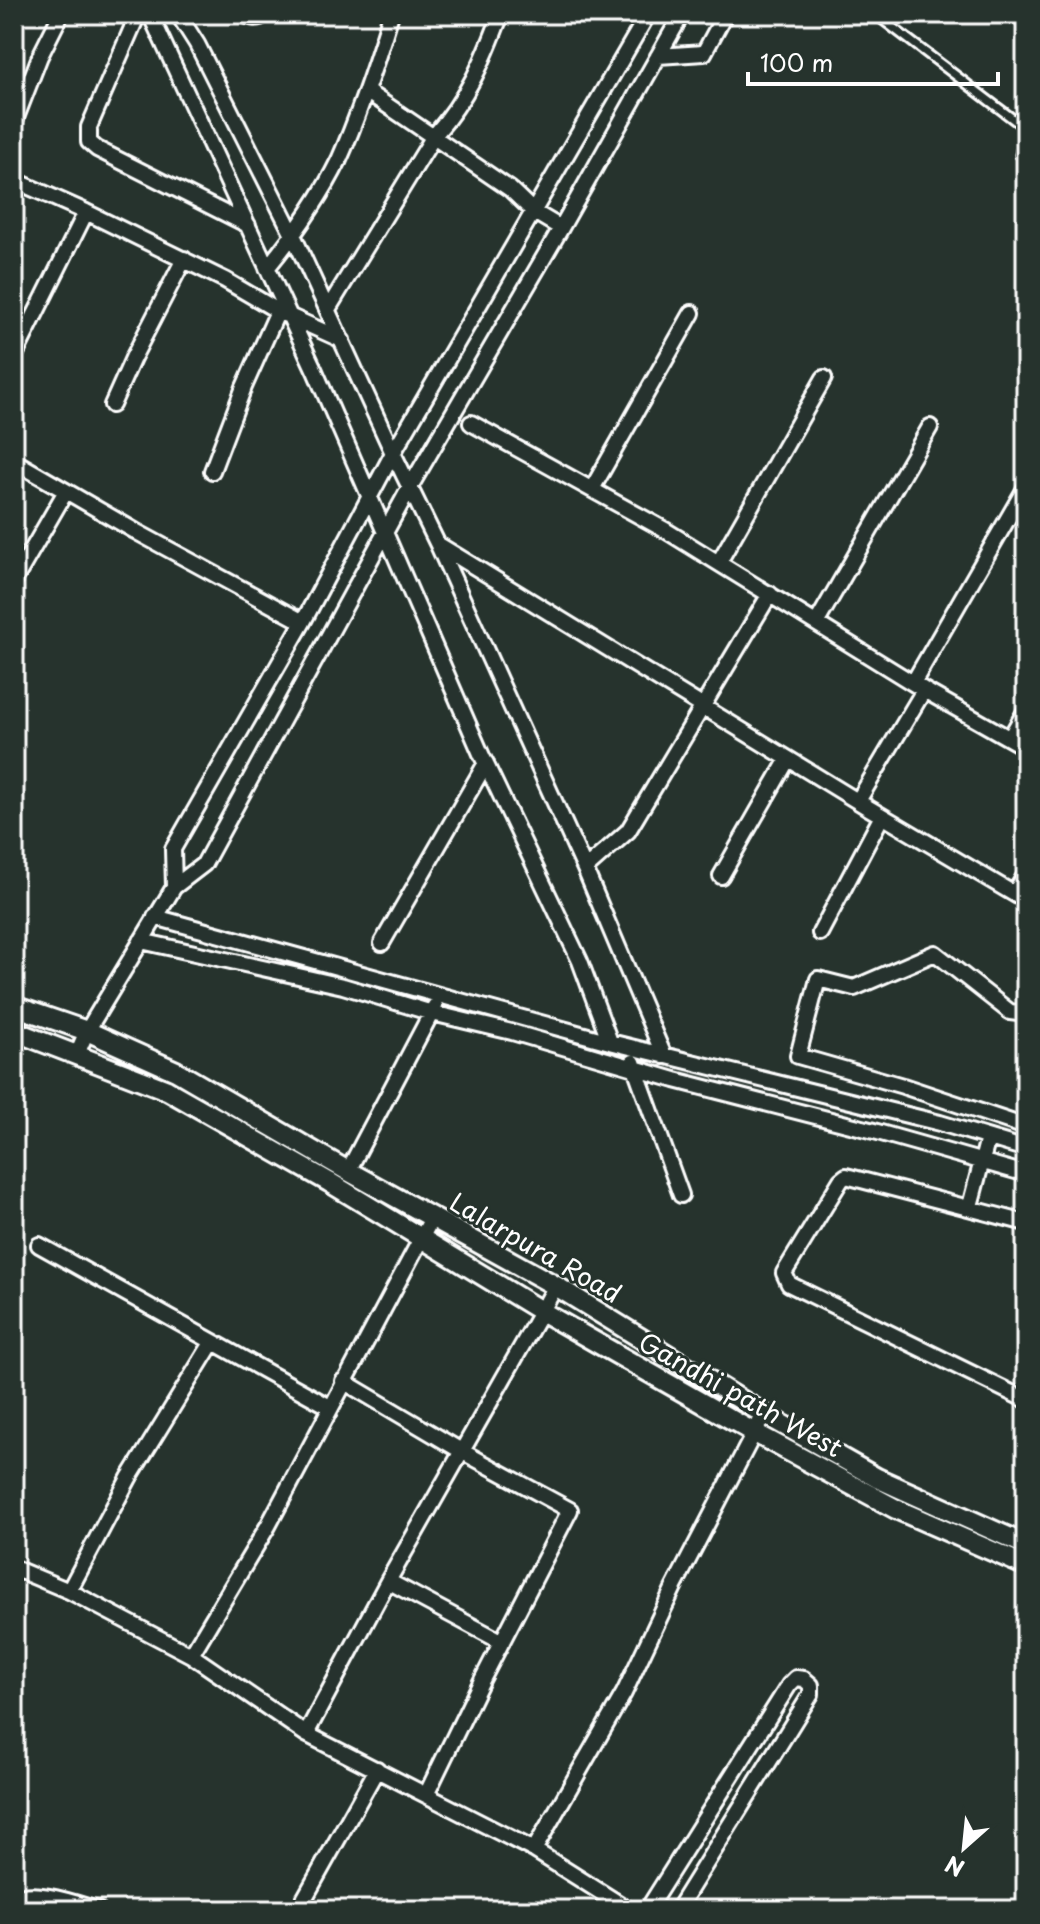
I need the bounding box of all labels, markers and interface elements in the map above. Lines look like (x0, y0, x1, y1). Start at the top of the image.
scale bar (748, 36, 998, 86)
text: 100 m (760, 44, 833, 80)
street label: Lalarpura Road (443, 1182, 629, 1312)
street label: Gandhi path West (632, 1322, 850, 1466)
north arrow (924, 1808, 1004, 1888)
text: N (939, 1848, 969, 1886)

